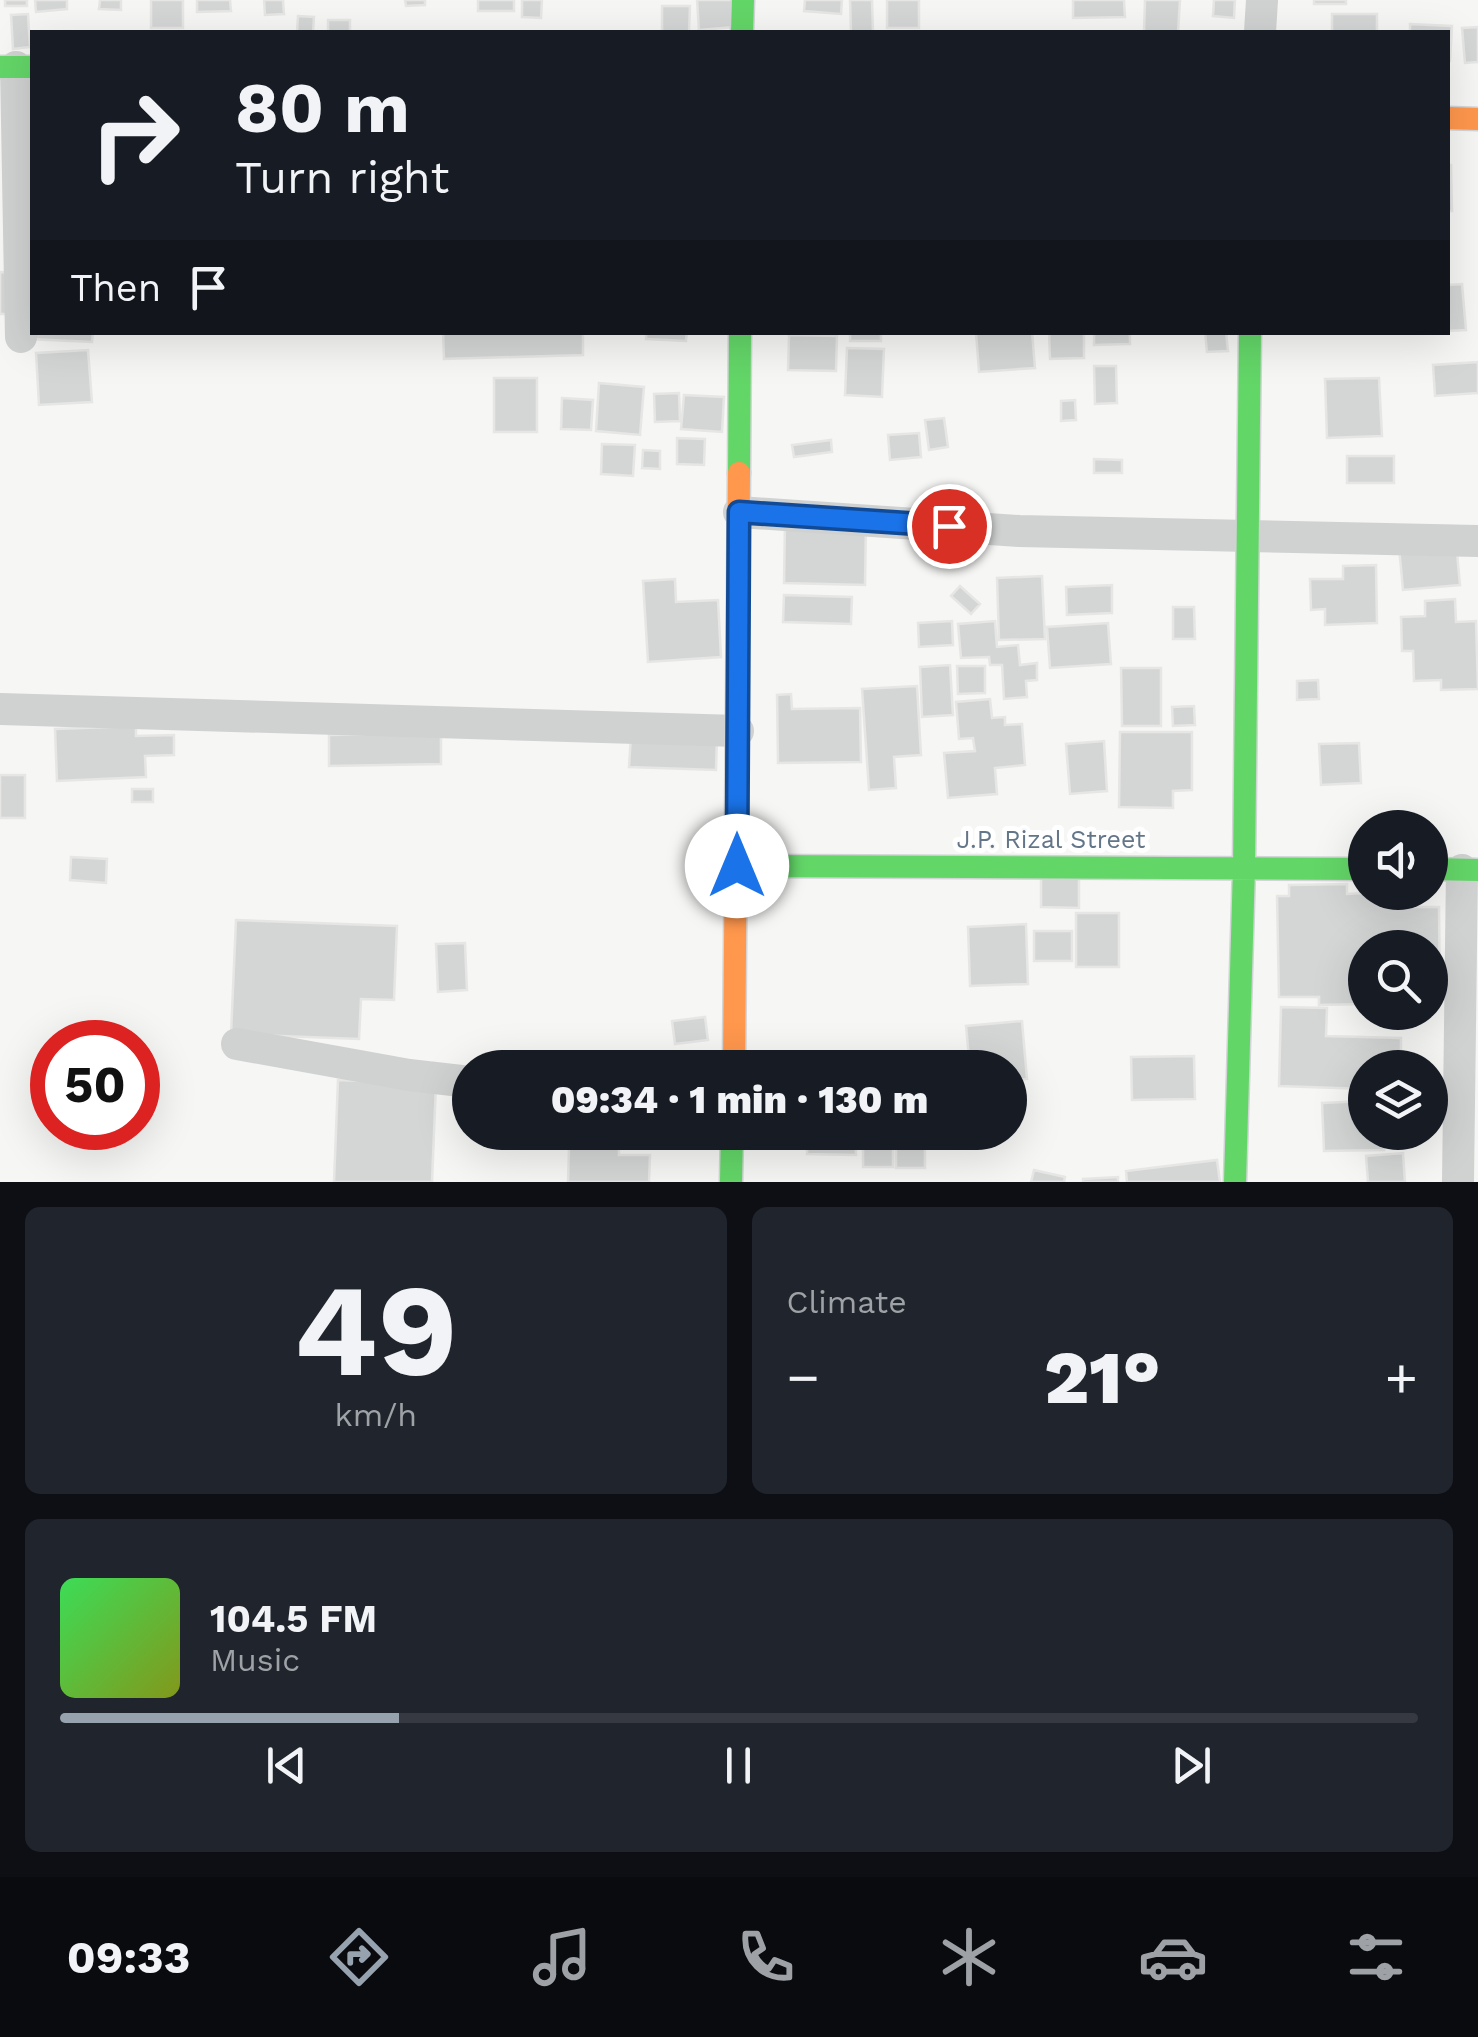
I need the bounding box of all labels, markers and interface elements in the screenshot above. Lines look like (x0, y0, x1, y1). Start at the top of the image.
text: 80 m (235, 67, 410, 149)
icon: right (70, 70, 200, 200)
text: Turn right (235, 151, 449, 204)
icon: arrive (181, 260, 236, 315)
text: Then (70, 266, 161, 310)
pin (907, 484, 992, 569)
icon: arrive (922, 499, 977, 554)
map controls (1348, 810, 1448, 1150)
button: sound (1348, 810, 1448, 910)
position arrow (685, 814, 789, 918)
street label: J.P. Rizal Street (957, 825, 1146, 854)
button: search (1348, 930, 1448, 1030)
speed limit sign: 50 (30, 1020, 160, 1150)
button: layers (1348, 1050, 1448, 1150)
text: 09:34 · 1 min · 130 m (551, 1078, 928, 1122)
text: 49 (294, 1254, 458, 1407)
text: Climate (787, 1283, 907, 1321)
text: 21° (1044, 1333, 1161, 1421)
text: − (787, 1345, 820, 1409)
text: + (1385, 1345, 1418, 1409)
text: km/h (335, 1396, 417, 1434)
text: 104.5 FM (210, 1597, 377, 1641)
text: Music (210, 1641, 300, 1679)
icon: previous (259, 1738, 314, 1793)
icon: pause (711, 1738, 766, 1793)
icon: next (1164, 1738, 1219, 1793)
icon: directions (324, 1922, 394, 1992)
icon: music (527, 1922, 597, 1992)
icon: phone (731, 1922, 801, 1992)
icon: climate (934, 1922, 1004, 1992)
icon: car (1138, 1922, 1208, 1992)
icon: filters (1341, 1922, 1411, 1992)
text: 09:33 (67, 1931, 190, 1984)

